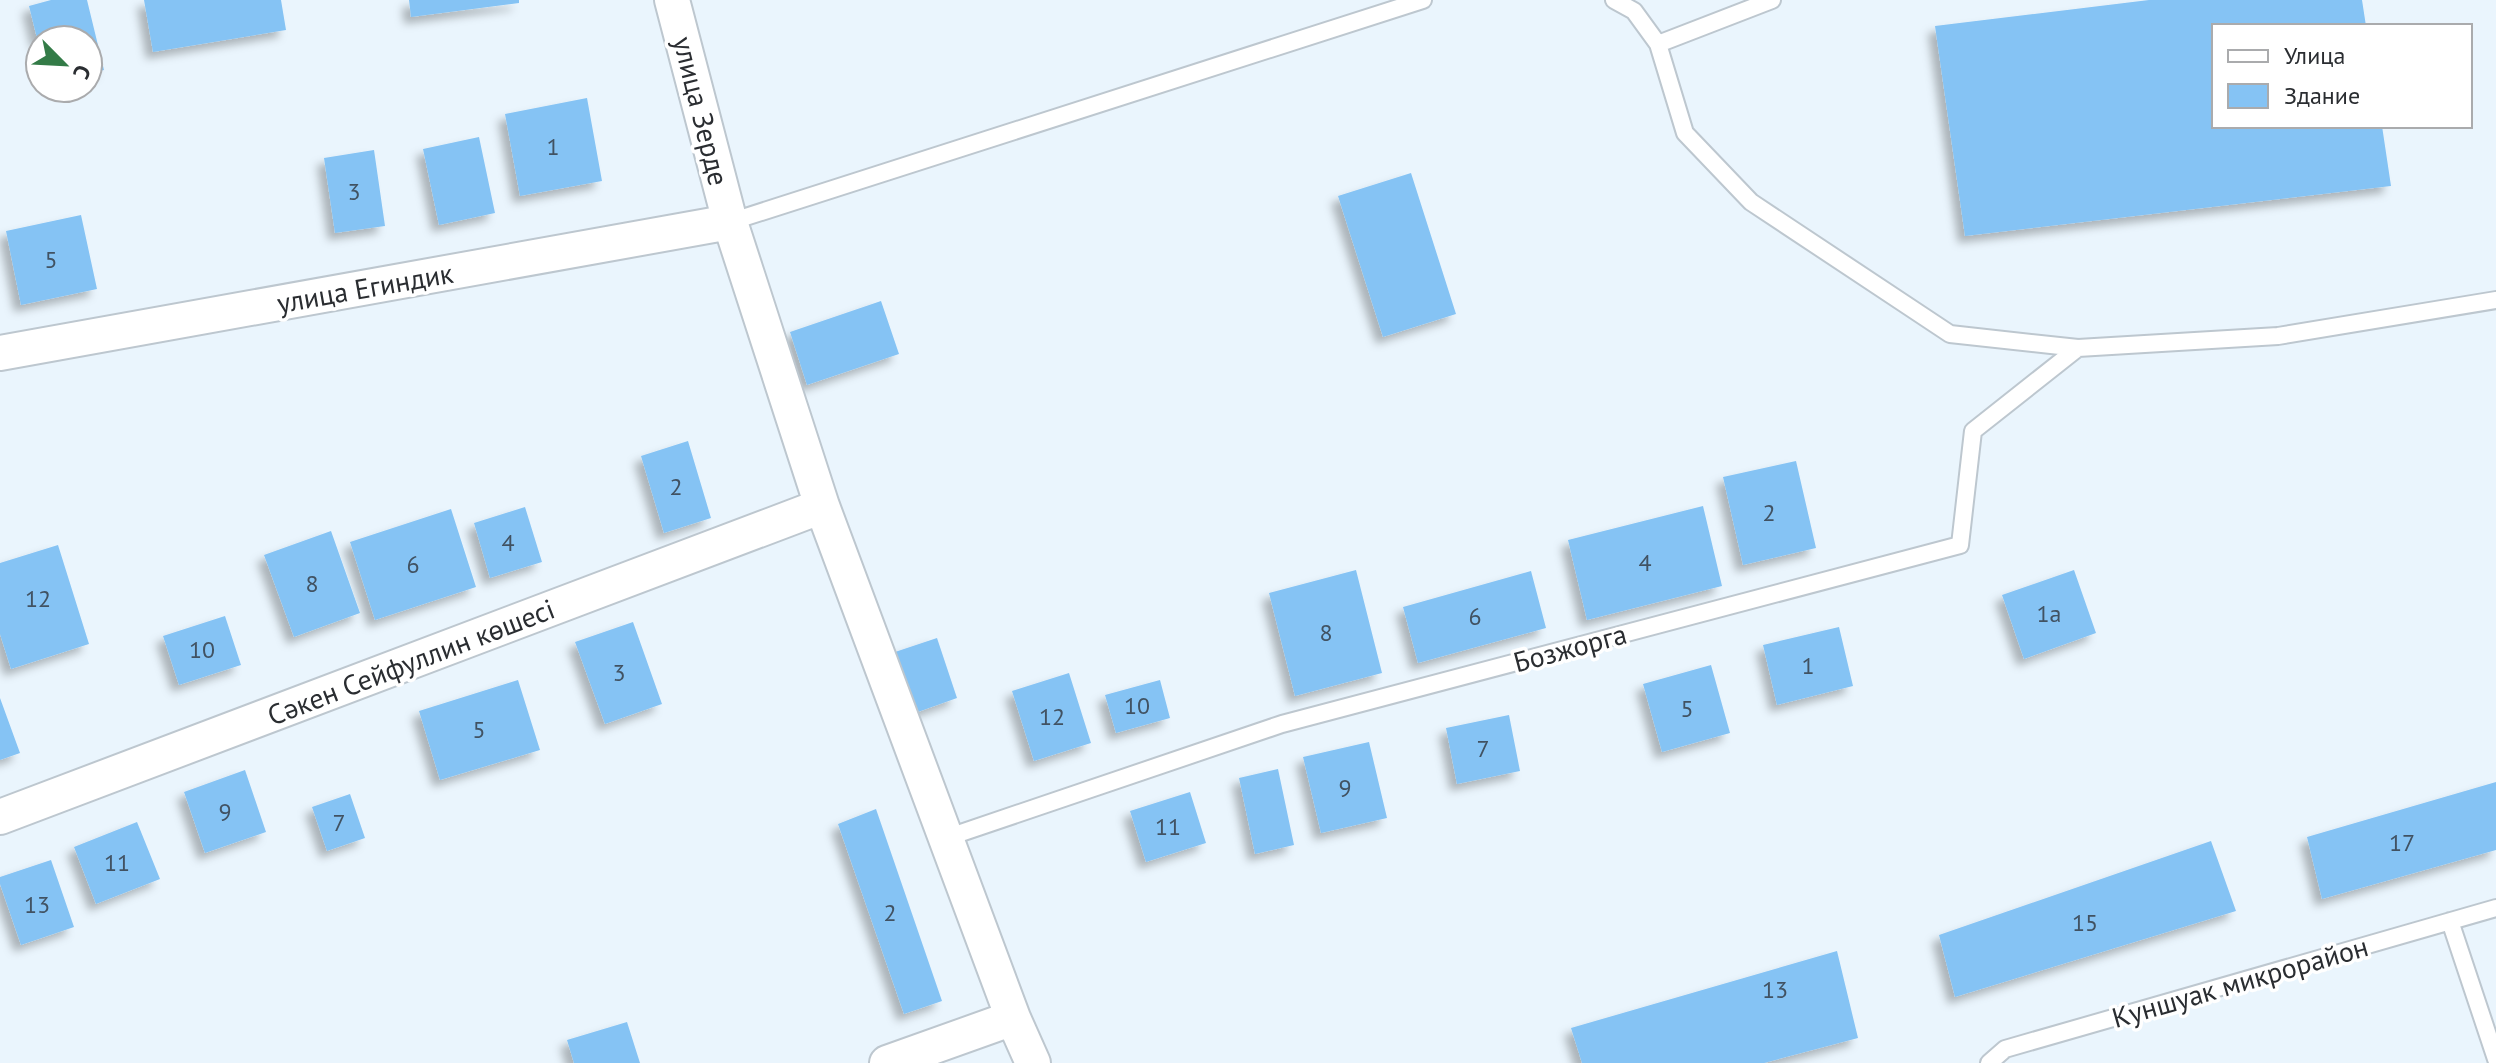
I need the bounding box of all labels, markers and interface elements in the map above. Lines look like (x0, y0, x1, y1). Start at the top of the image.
north arrow (24, 24, 104, 104)
legend (2212, 24, 2472, 128)
street label: улица Зерде (665, 32, 738, 189)
text: Улица (2284, 40, 2345, 71)
text: С (67, 61, 98, 83)
text: Здание (2284, 80, 2360, 111)
house number: 1 (546, 131, 560, 162)
house number: 3 (347, 176, 361, 207)
house number: 5 (44, 244, 58, 275)
street label: улица Егиндик (274, 254, 457, 321)
house number: 2 (669, 471, 683, 502)
house number: 2 (1762, 497, 1776, 528)
house number: 4 (501, 527, 515, 558)
house number: 4 (1638, 547, 1652, 578)
house number: 6 (406, 549, 420, 580)
house number: 8 (305, 568, 319, 599)
house number: 12 (25, 583, 51, 614)
street label: Сәкен Сейфуллин көшесі (262, 590, 560, 733)
house number: 1а (2037, 598, 2061, 629)
house number: 6 (1468, 601, 1482, 632)
street label: Бозжорга (1509, 615, 1630, 680)
house number: 8 (1319, 617, 1333, 648)
house number: 10 (189, 634, 215, 665)
house number: 1 (1801, 650, 1815, 681)
house number: 3 (612, 657, 626, 688)
house number: 10 (1124, 690, 1150, 721)
house number: 5 (1680, 693, 1694, 724)
house number: 12 (1039, 701, 1065, 732)
house number: 5 (472, 714, 486, 745)
house number: 7 (1476, 733, 1490, 764)
house number: 9 (1338, 772, 1352, 803)
house number: 9 (218, 796, 232, 827)
house number: 7 (332, 807, 346, 838)
house number: 11 (1155, 811, 1181, 842)
house number: 17 (2389, 827, 2415, 858)
house number: 11 (104, 847, 130, 878)
house number: 13 (24, 889, 50, 920)
house number: 2 (883, 897, 897, 928)
house number: 15 (2072, 907, 2098, 938)
street label: Куншуак микрорайон (2107, 927, 2372, 1036)
house number: 13 (1762, 974, 1788, 1005)

